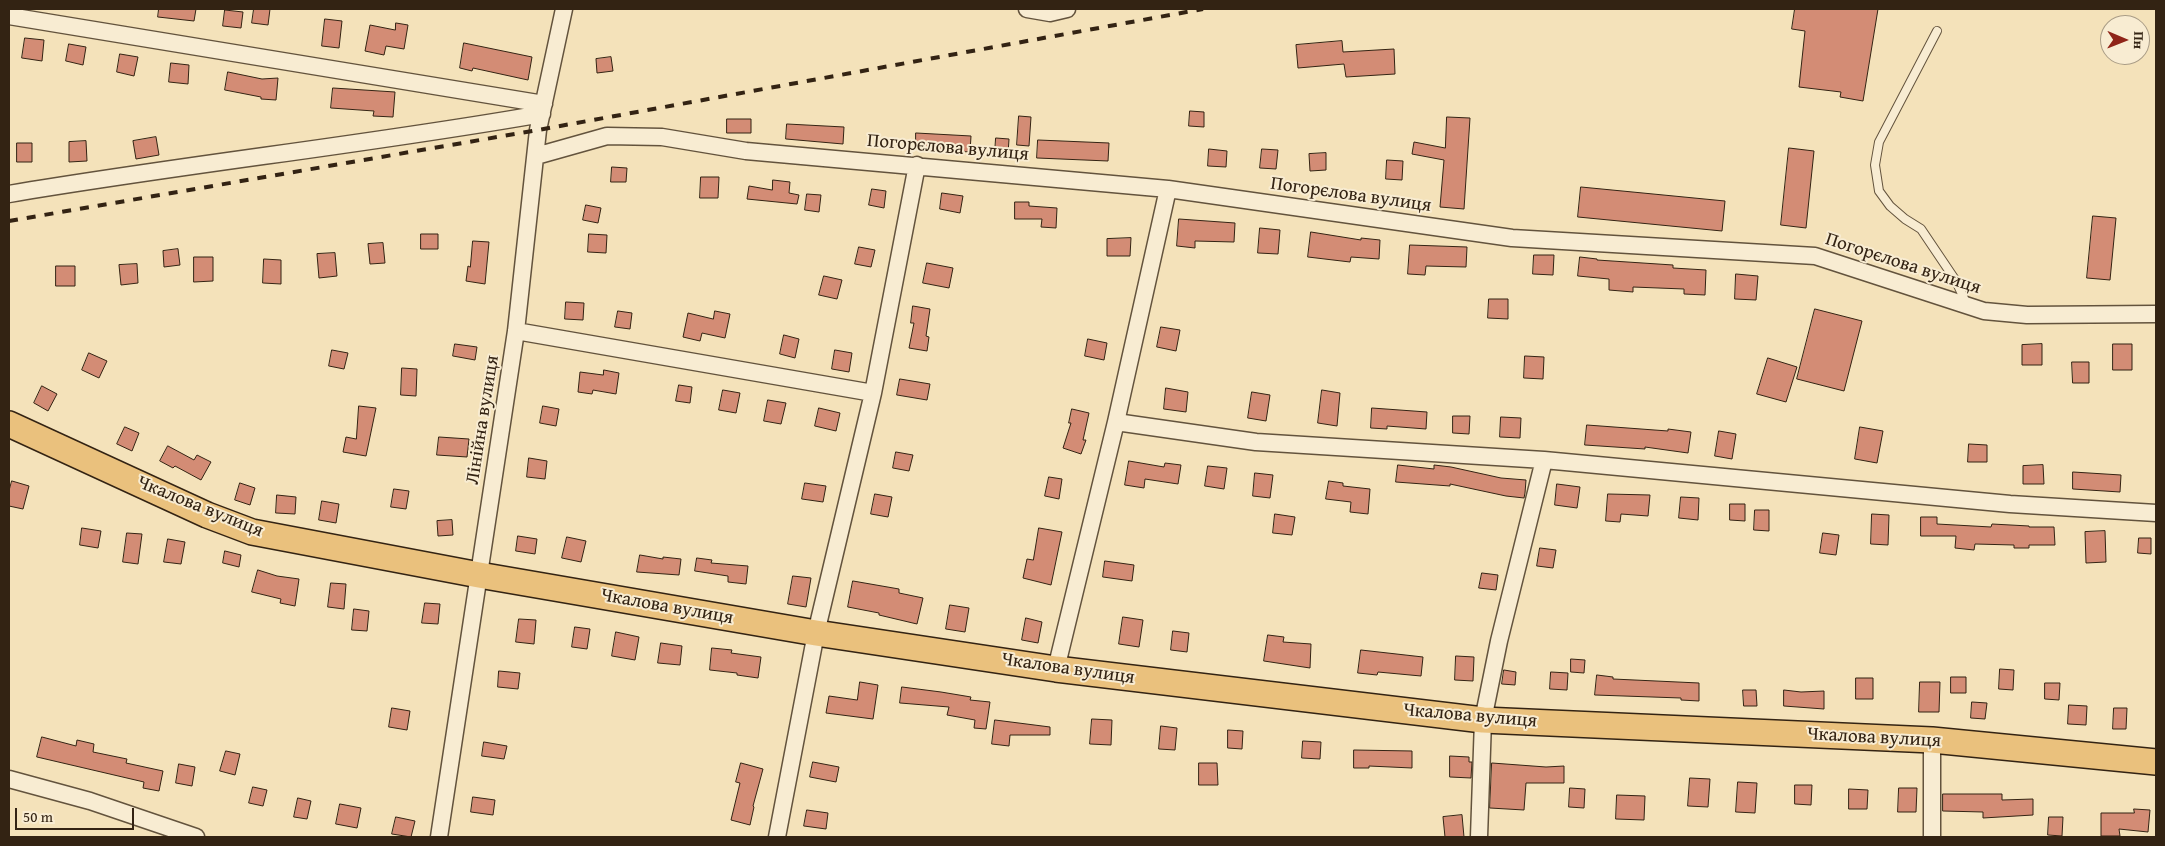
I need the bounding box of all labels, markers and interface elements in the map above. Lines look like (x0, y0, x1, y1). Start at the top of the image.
north arrow (2100, 15, 2150, 65)
text: Пн (2129, 31, 2149, 49)
street label: Погорєлова вулиця (866, 130, 1030, 166)
street label: Погорєлова вулиця (1269, 172, 1433, 218)
street label: Погорєлова вулиця (1822, 228, 1984, 300)
street label: Лінійна вулиця (462, 354, 504, 486)
street label: Чкалова вулиця (133, 471, 267, 543)
street label: Чкалова вулиця (599, 584, 735, 630)
street label: Чкалова вулиця (1000, 648, 1136, 690)
street label: Чкалова вулиця (1402, 699, 1538, 733)
street label: Чкалова вулиця (1806, 723, 1942, 753)
scale bar (18, 798, 136, 830)
text: 50 m (23, 806, 53, 827)

